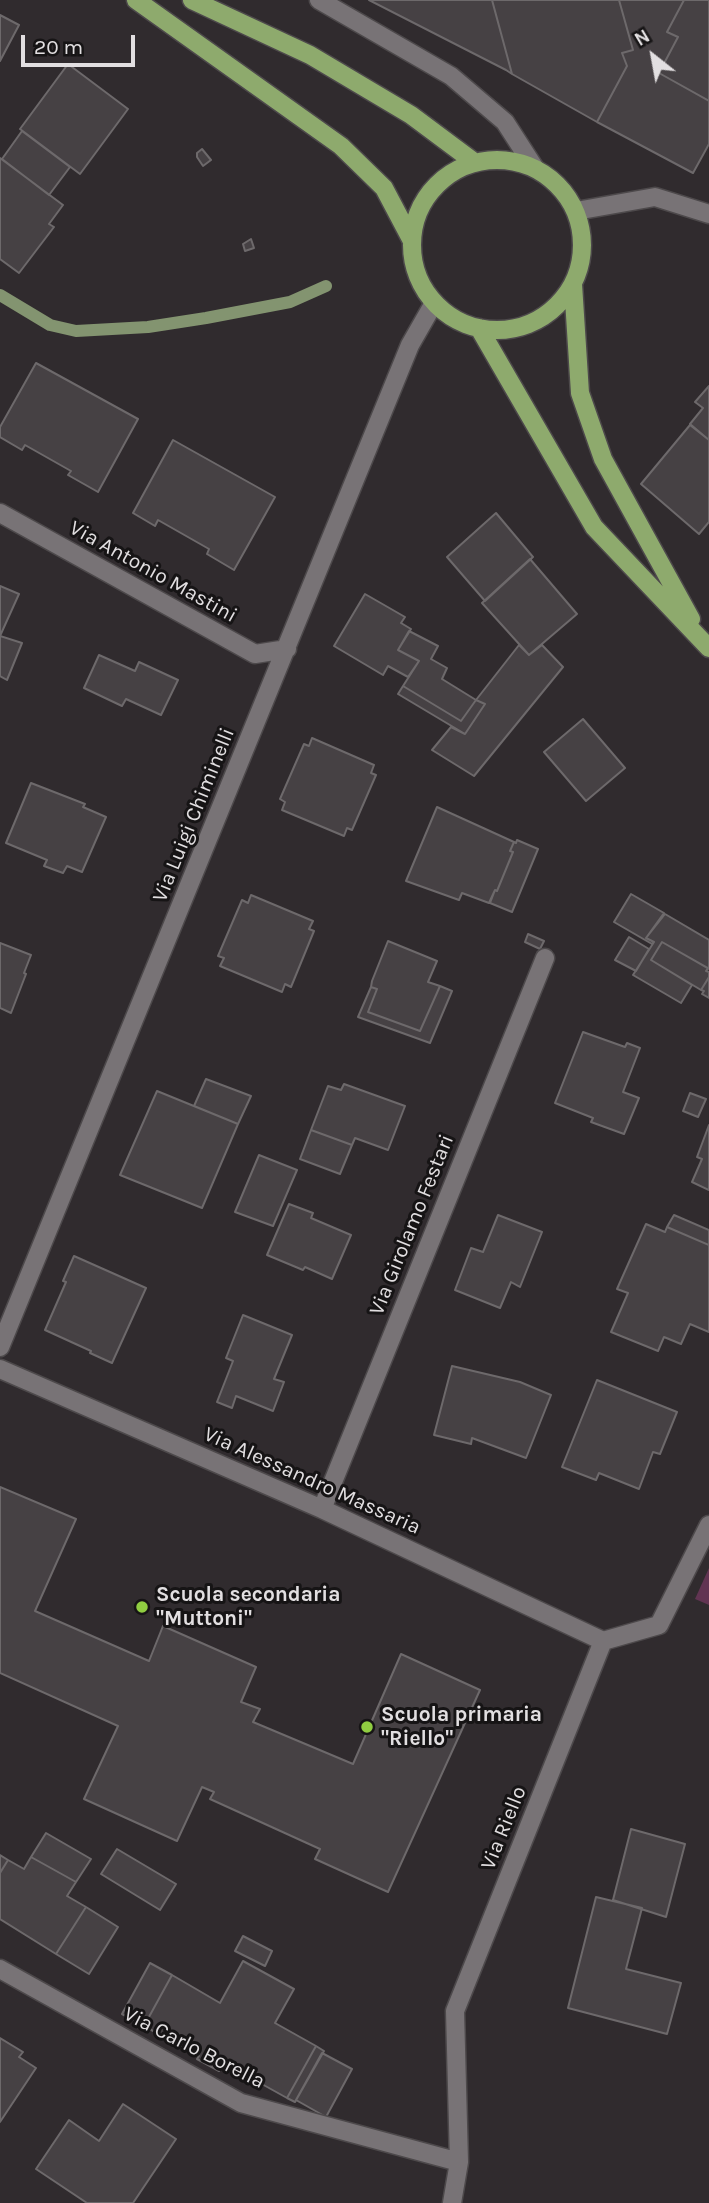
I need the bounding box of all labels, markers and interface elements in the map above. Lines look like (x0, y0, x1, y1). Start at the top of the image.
scale bar (24, 21, 138, 65)
north arrow (618, 21, 688, 91)
text: N (631, 25, 654, 51)
text: 20 m (34, 35, 83, 59)
street label: Via Antonio Mastini (65, 516, 241, 628)
street label: Via Luigi Chiminelli (148, 724, 240, 906)
street label: Via Girolamo Festari (364, 1131, 460, 1319)
street label: Via Alessandro Massaria (200, 1422, 424, 1540)
place label: Scuola secondaria "Muttoni" (156, 1582, 340, 1632)
marker: Scuola secondaria "Muttoni" (134, 1599, 150, 1615)
place label: Scuola primaria "Riello" (381, 1702, 542, 1752)
marker: Scuola primaria "Riello" (359, 1719, 375, 1735)
street label: Via Riello (476, 1783, 532, 1873)
street label: Via Carlo Borella (119, 2002, 269, 2094)

